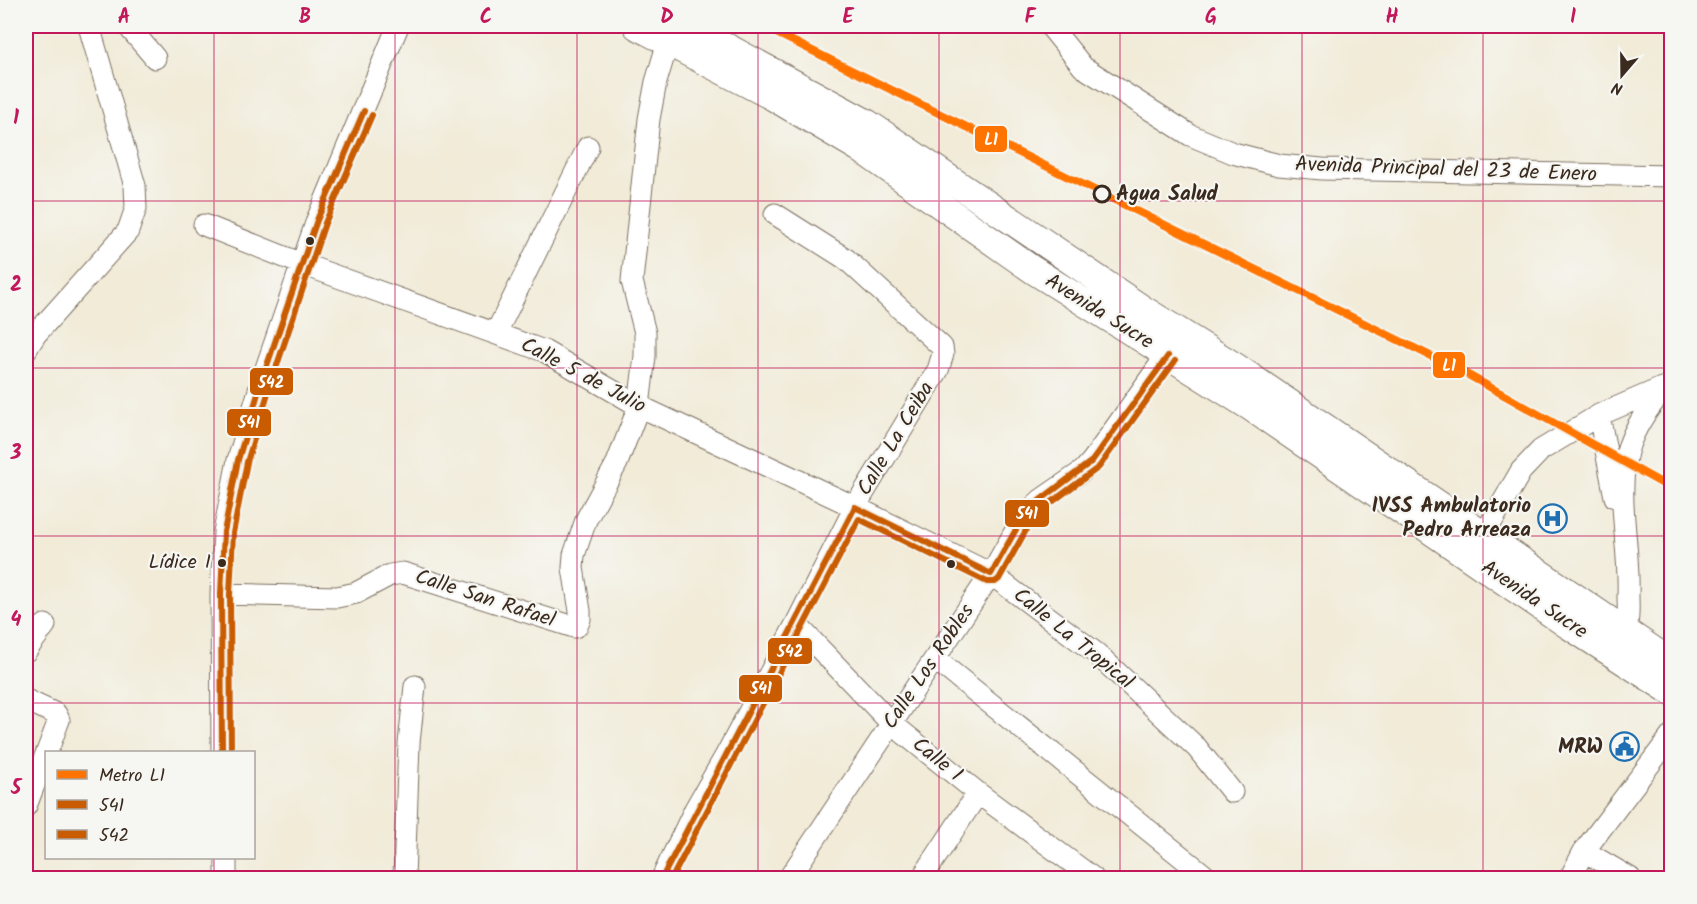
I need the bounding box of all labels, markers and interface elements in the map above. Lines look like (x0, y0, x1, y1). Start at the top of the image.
text: A (118, 2, 130, 34)
text: B (299, 2, 311, 34)
text: C (480, 2, 492, 34)
text: D (660, 2, 674, 34)
text: E (842, 2, 854, 34)
text: F (1025, 2, 1037, 34)
text: G (1205, 2, 1217, 34)
text: H (1385, 2, 1399, 34)
text: I (1570, 2, 1576, 34)
north arrow (1592, 45, 1652, 105)
text: N (1608, 74, 1626, 101)
text: 1 (13, 103, 19, 135)
line badge: L1 (974, 125, 1008, 153)
text: L1 (984, 128, 998, 153)
street label: Avenida Principal del 23 de Enero (1294, 148, 1598, 192)
place label: Agua Salud (1116, 178, 1218, 211)
marker: Agua Salud (1093, 185, 1111, 203)
unlabelled marker (304, 235, 316, 247)
street label: Avenida Sucre (1038, 265, 1160, 359)
text: 2 (10, 270, 22, 302)
street label: Calle 5 de Julio (514, 329, 652, 423)
line badge: L1 (1432, 351, 1466, 379)
text: L1 (1442, 354, 1456, 379)
line badge: 542 (249, 367, 294, 396)
text: 542 (257, 371, 284, 396)
street label: Calle La Ceiba (849, 376, 943, 502)
line badge: 541 (226, 408, 272, 437)
text: 541 (237, 411, 260, 436)
text: 3 (10, 438, 22, 470)
place label: IVSS Ambulatorio Pedro Arreaza (1372, 490, 1531, 547)
line badge: 541 (1004, 499, 1050, 528)
text: 541 (1015, 502, 1038, 527)
hospital icon: IVSS Ambulatorio Pedro Arreaza (1536, 502, 1568, 534)
place label: Lídice I (148, 547, 211, 579)
street label: Avenida Sucre (1474, 552, 1595, 648)
marker: Lídice I (216, 557, 228, 569)
unlabelled marker (945, 558, 957, 570)
street label: Calle San Rafael (411, 561, 559, 637)
street label: Calle La Tropical (1005, 580, 1141, 698)
street label: Calle Los Robles (875, 598, 983, 736)
text: 4 (11, 605, 22, 637)
line badge: 542 (767, 637, 813, 665)
text: 542 (776, 640, 803, 665)
line badge: 541 (738, 674, 783, 703)
text: 541 (749, 677, 772, 702)
street label: Calle 1 (904, 729, 970, 791)
place label: MRW (1558, 731, 1603, 764)
public building icon: MRW (1608, 731, 1640, 763)
legend (45, 751, 255, 859)
text: Metro L1 (99, 762, 165, 791)
text: 5 (10, 773, 23, 805)
text: 541 (99, 792, 124, 821)
text: 542 (99, 822, 129, 851)

